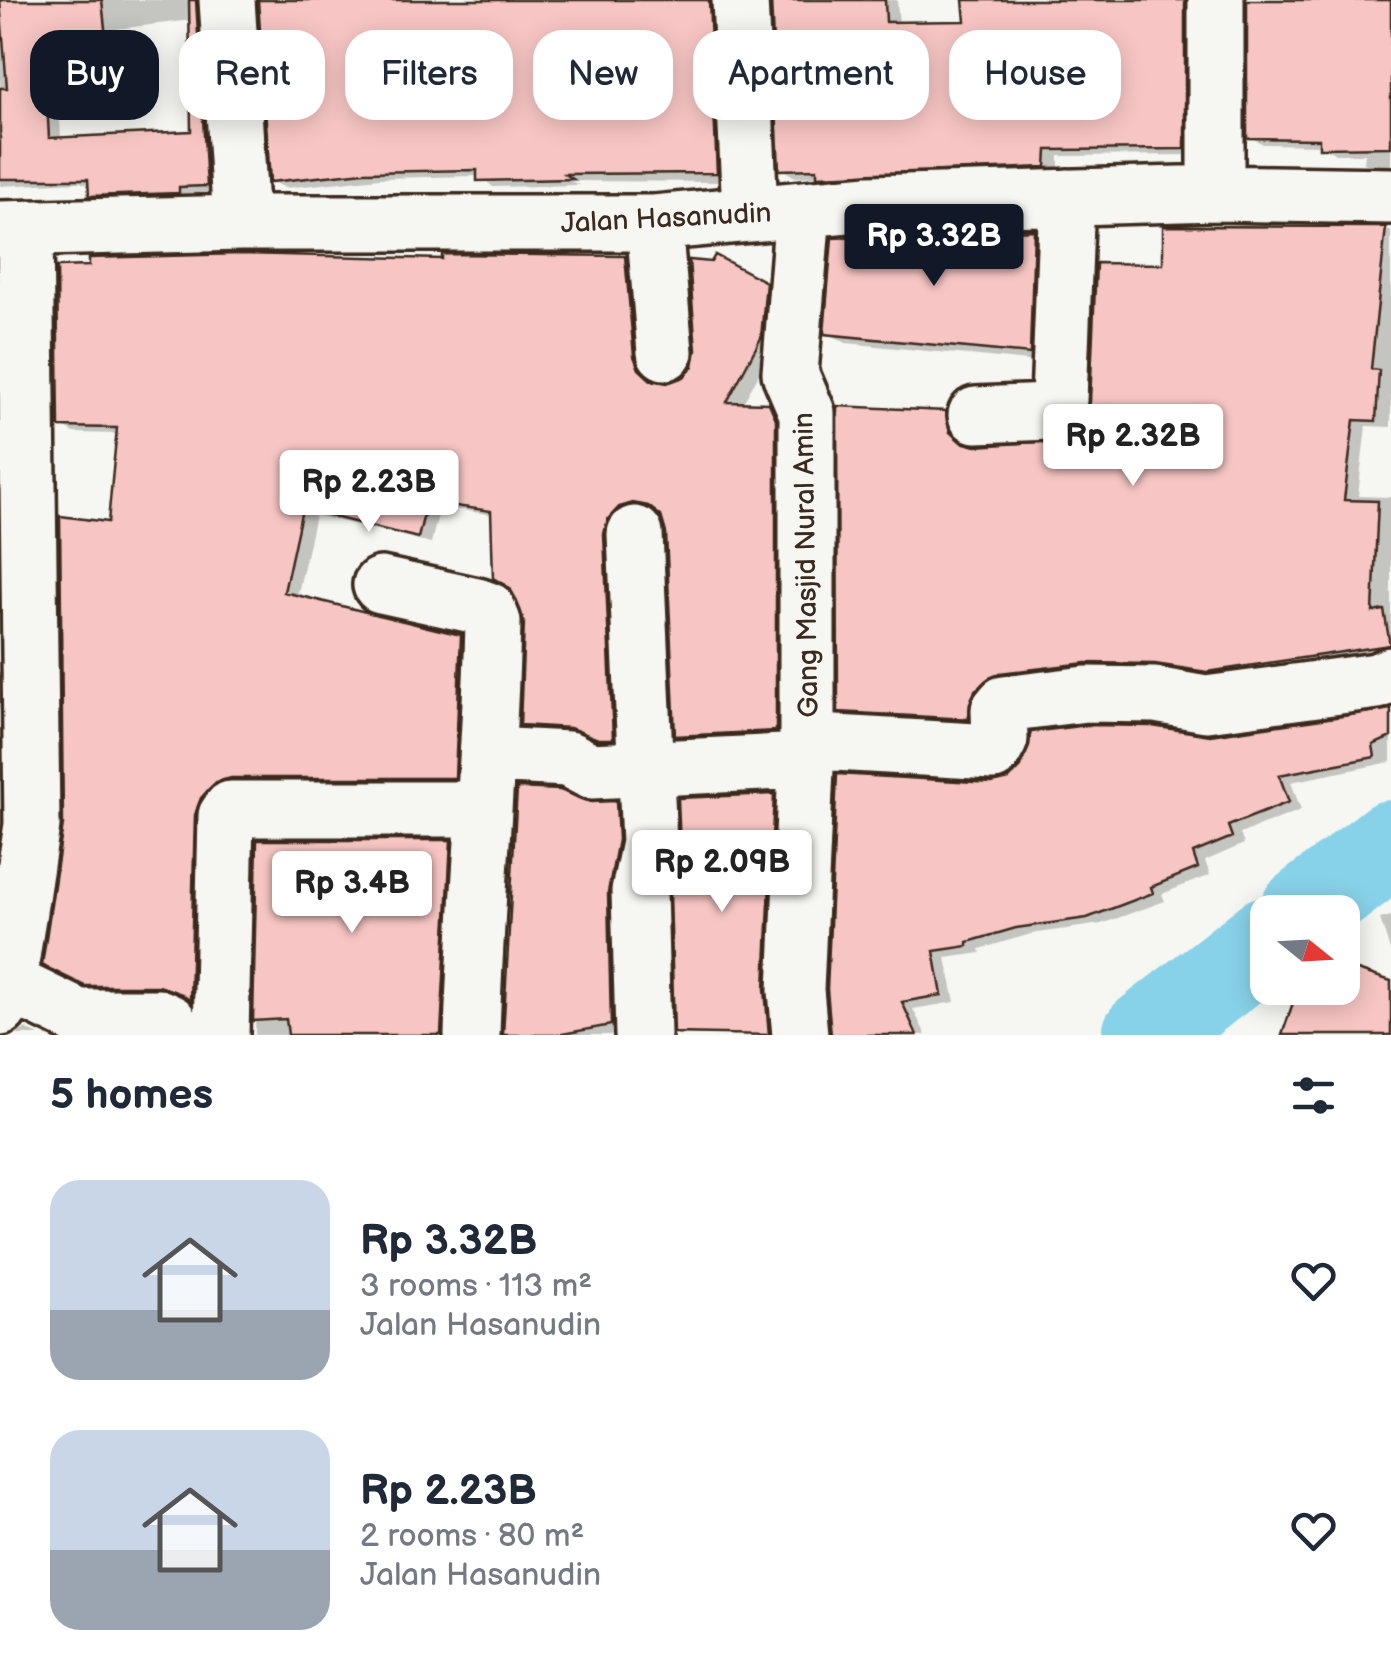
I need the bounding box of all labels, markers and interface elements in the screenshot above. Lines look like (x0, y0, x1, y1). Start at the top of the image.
chip: Buy (30, 30, 159, 120)
chip: Rent (179, 30, 325, 120)
chip: Filters (345, 30, 513, 120)
chip: New (533, 30, 673, 120)
chip: Apartment (693, 30, 929, 120)
chip: House (949, 30, 1121, 120)
street label: Jalan Hasanudin (560, 197, 772, 240)
pin: Rp 3.32B (831, 204, 1037, 289)
text: Rp 3.32B (866, 217, 1002, 256)
pin: Rp 2.32B (1030, 404, 1236, 489)
street label: Gang Masjid Nural Amin (787, 412, 826, 718)
text: Rp 2.32B (1065, 417, 1201, 456)
pin: Rp 2.23B (266, 450, 472, 535)
text: Rp 2.23B (302, 463, 436, 502)
pin: Rp 2.09B (619, 830, 825, 915)
text: Rp 2.09B (654, 843, 790, 882)
pin: Rp 3.4B (260, 851, 444, 936)
text: Rp 3.4B (294, 864, 410, 903)
north arrow (1250, 895, 1360, 1005)
map controls (1250, 895, 1360, 1005)
icon: filters (1286, 1068, 1341, 1123)
text: 5 homes (50, 1070, 213, 1121)
text: Rp 3.32B (360, 1216, 537, 1267)
icon: home (130, 1220, 250, 1340)
icon: heart (1286, 1253, 1341, 1308)
text: 3 rooms · 113 m² (360, 1267, 592, 1306)
text: Jalan Hasanudin (360, 1306, 601, 1345)
text: Rp 2.23B (360, 1466, 537, 1517)
icon: home (130, 1470, 250, 1590)
icon: heart (1286, 1503, 1341, 1558)
text: 2 rooms · 80 m² (360, 1517, 584, 1556)
text: Jalan Hasanudin (360, 1556, 601, 1595)

